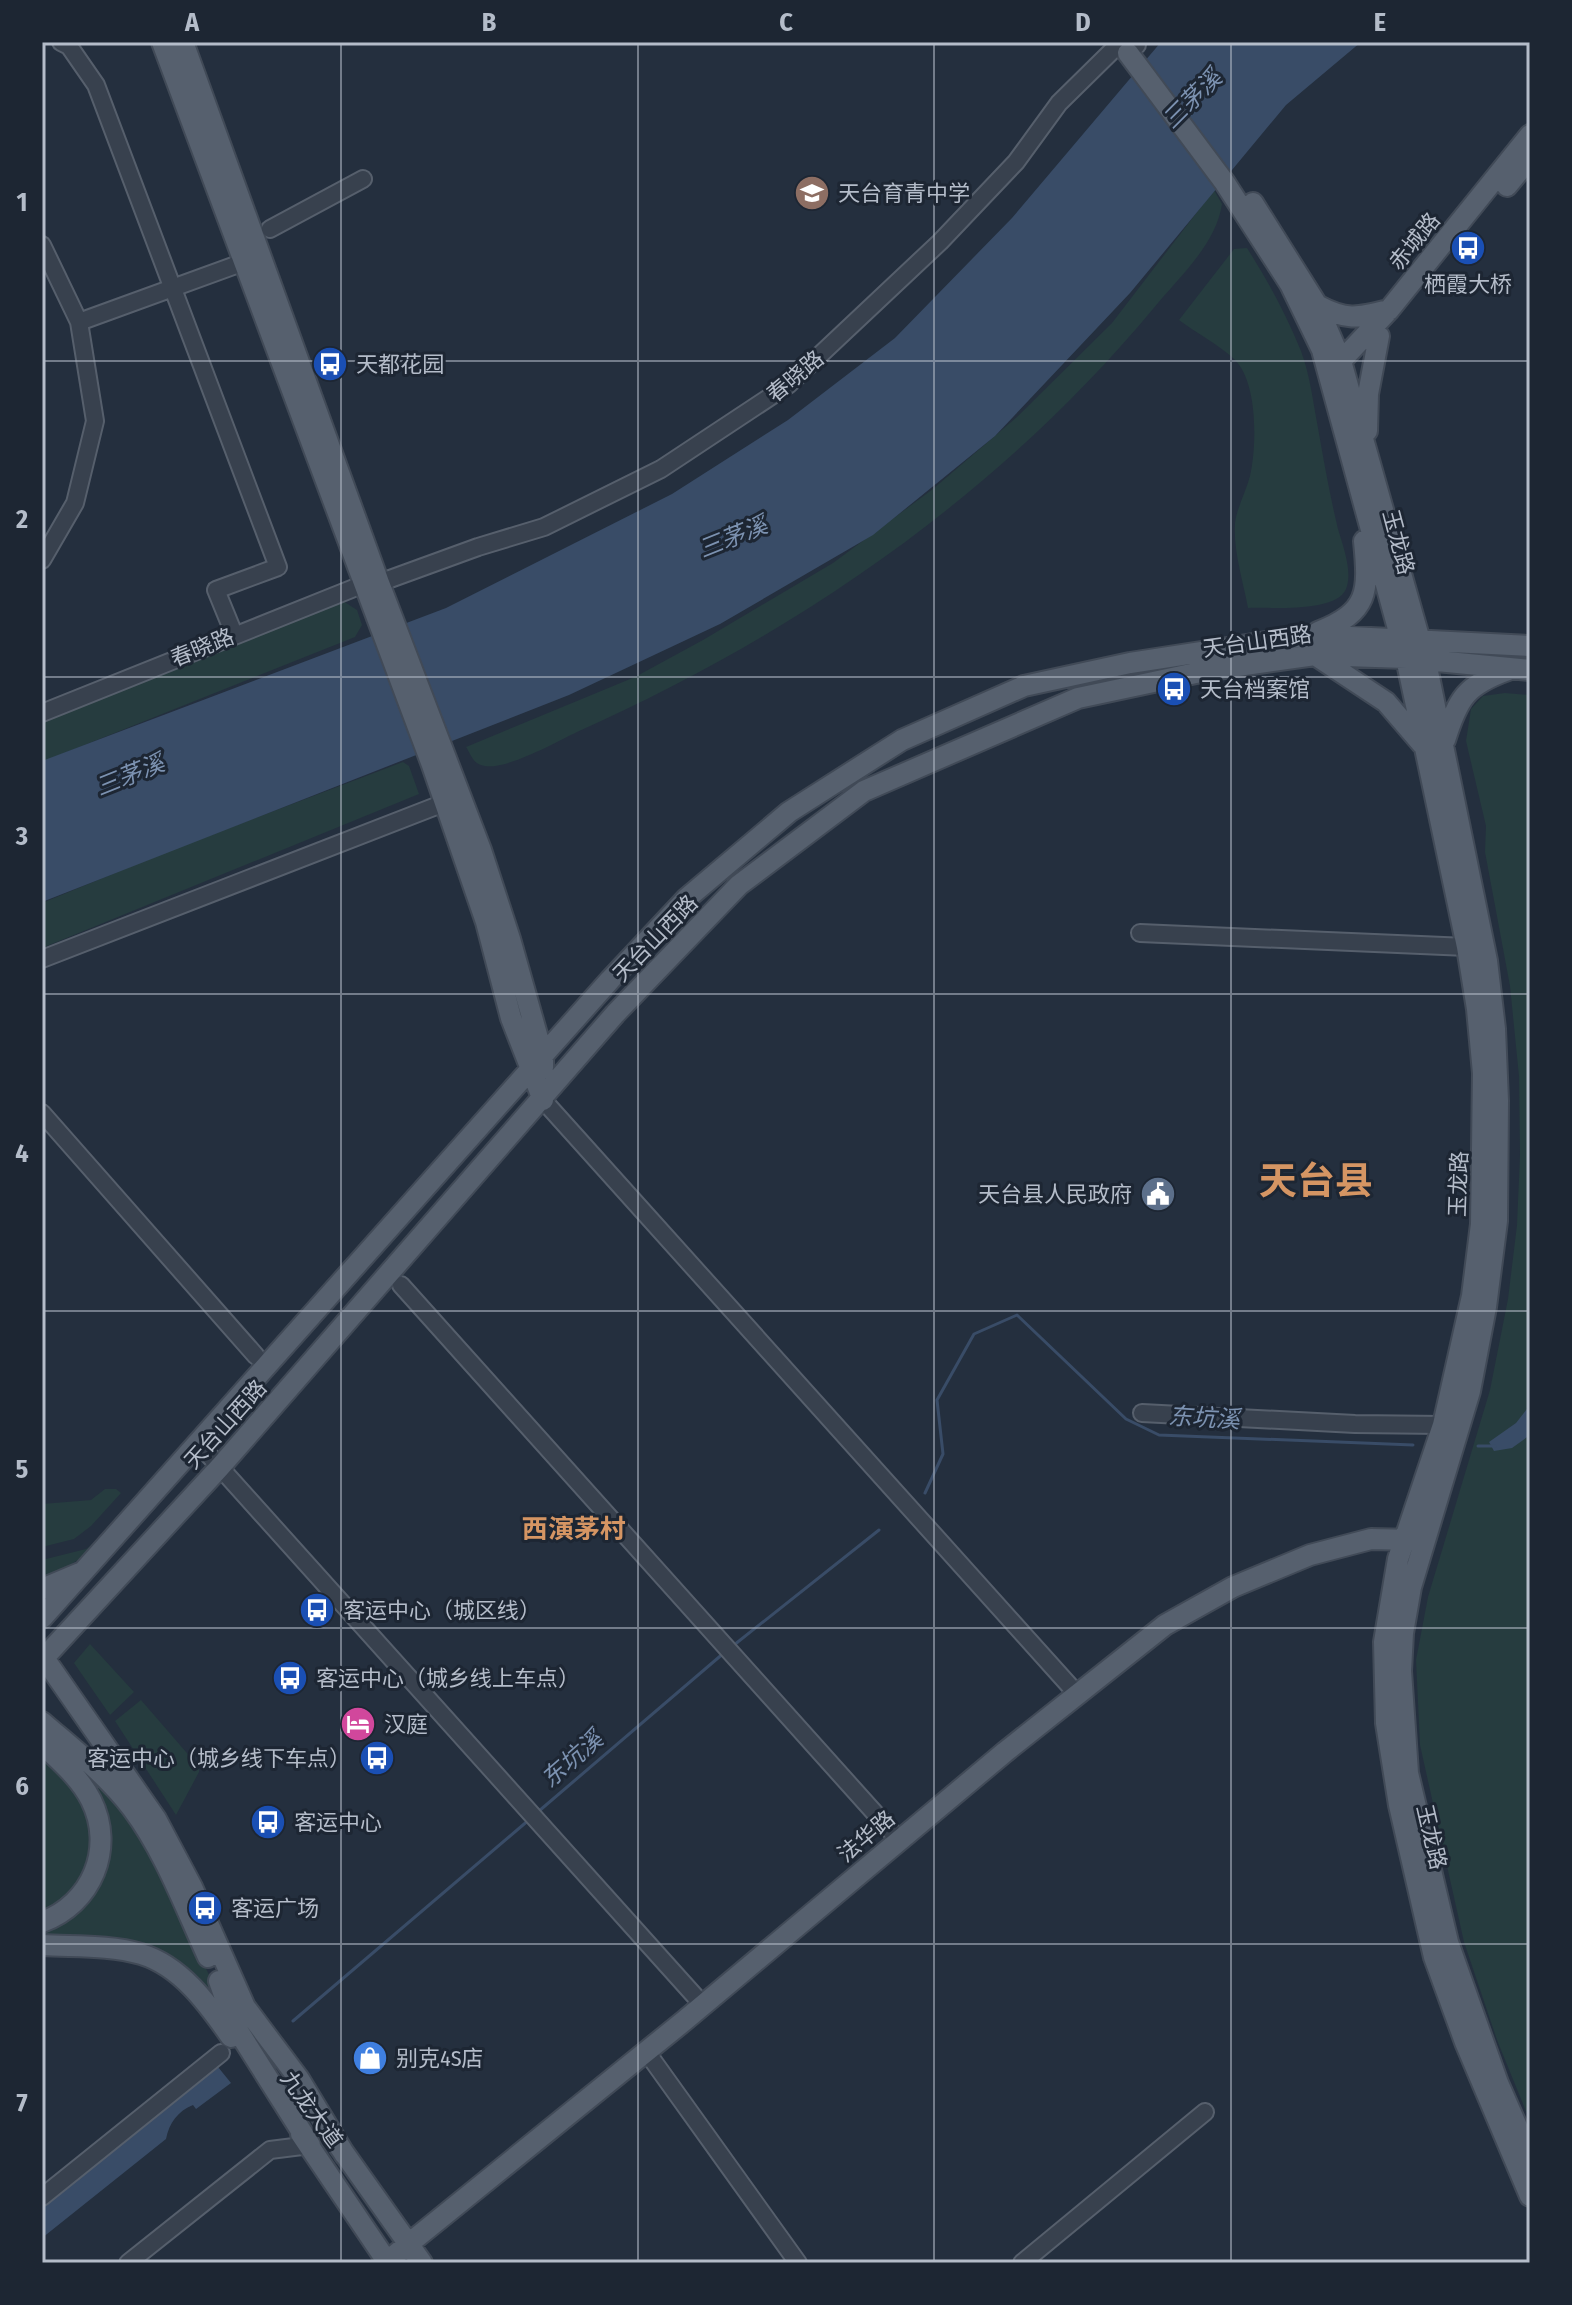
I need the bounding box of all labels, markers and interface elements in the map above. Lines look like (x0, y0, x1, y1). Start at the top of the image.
text: A (184, 7, 200, 38)
text: B (482, 7, 497, 38)
text: C (779, 7, 793, 38)
text: D (1075, 7, 1091, 38)
text: E (1374, 7, 1386, 38)
water label: 三茅溪 (1157, 62, 1229, 134)
school or university icon: 天台育青中学 (793, 174, 831, 212)
place label: 天台育青中学 (838, 180, 970, 207)
text: 1 (17, 187, 28, 218)
street label: 赤城路 (1383, 207, 1446, 275)
bus stop icon: 栖霞大桥 (1449, 229, 1487, 267)
place label: 栖霞大桥 (1424, 271, 1512, 298)
bus stop icon: 天都花园 (311, 345, 349, 383)
street label: 春晓路 (761, 345, 829, 408)
place label: 天都花园 (356, 351, 444, 378)
text: 2 (15, 504, 28, 535)
street label: 玉龙路 (1377, 507, 1420, 578)
water label: 三茅溪 (694, 509, 774, 563)
street label: 天台山西路 (1201, 620, 1313, 663)
street label: 春晓路 (167, 623, 238, 672)
bus stop icon: 天台档案馆 (1155, 670, 1193, 708)
place label: 天台档案馆 (1200, 676, 1310, 703)
water label: 三茅溪 (91, 747, 171, 801)
text: 3 (15, 821, 28, 852)
street label: 天台山西路 (607, 889, 703, 987)
text: 4 (15, 1138, 29, 1169)
street label: 玉龙路 (1444, 1151, 1473, 1217)
district label: 天台县 (1259, 1158, 1373, 1204)
public building icon: 天台县人民政府 (1139, 1175, 1177, 1213)
place label: 天台县人民政府 (978, 1181, 1132, 1208)
street label: 天台山西路 (179, 1374, 272, 1474)
water label: 东坑溪 (1167, 1402, 1244, 1434)
text: 5 (16, 1454, 29, 1485)
district label: 西演茅村 (522, 1514, 626, 1545)
bus stop icon: 客运中心（城区线） (298, 1591, 336, 1629)
place label: 客运中心（城区线） (343, 1597, 541, 1624)
bus stop icon: 客运中心（城乡线上车点） (271, 1659, 309, 1697)
place label: 客运中心（城乡线上车点） (316, 1665, 580, 1692)
hotel icon: 汉庭 (339, 1705, 377, 1743)
place label: 汉庭 (384, 1711, 428, 1738)
water label: 东坑溪 (536, 1723, 611, 1793)
bus stop icon: 客运中心（城乡线下车点） (358, 1739, 396, 1777)
place label: 客运中心（城乡线下车点） (87, 1745, 351, 1772)
text: 6 (15, 1771, 29, 1802)
street label: 玉龙路 (1411, 1802, 1452, 1872)
bus stop icon: 客运中心 (249, 1803, 287, 1841)
street label: 法华路 (832, 1805, 900, 1868)
place label: 客运中心 (294, 1809, 382, 1836)
bus stop icon: 客运广场 (186, 1889, 224, 1927)
place label: 客运广场 (231, 1895, 319, 1922)
shop icon: 别克4S店 (351, 2039, 389, 2077)
place label: 别克4S店 (396, 2045, 484, 2072)
street label: 九龙大道 (275, 2066, 348, 2153)
text: 7 (16, 2088, 28, 2119)

